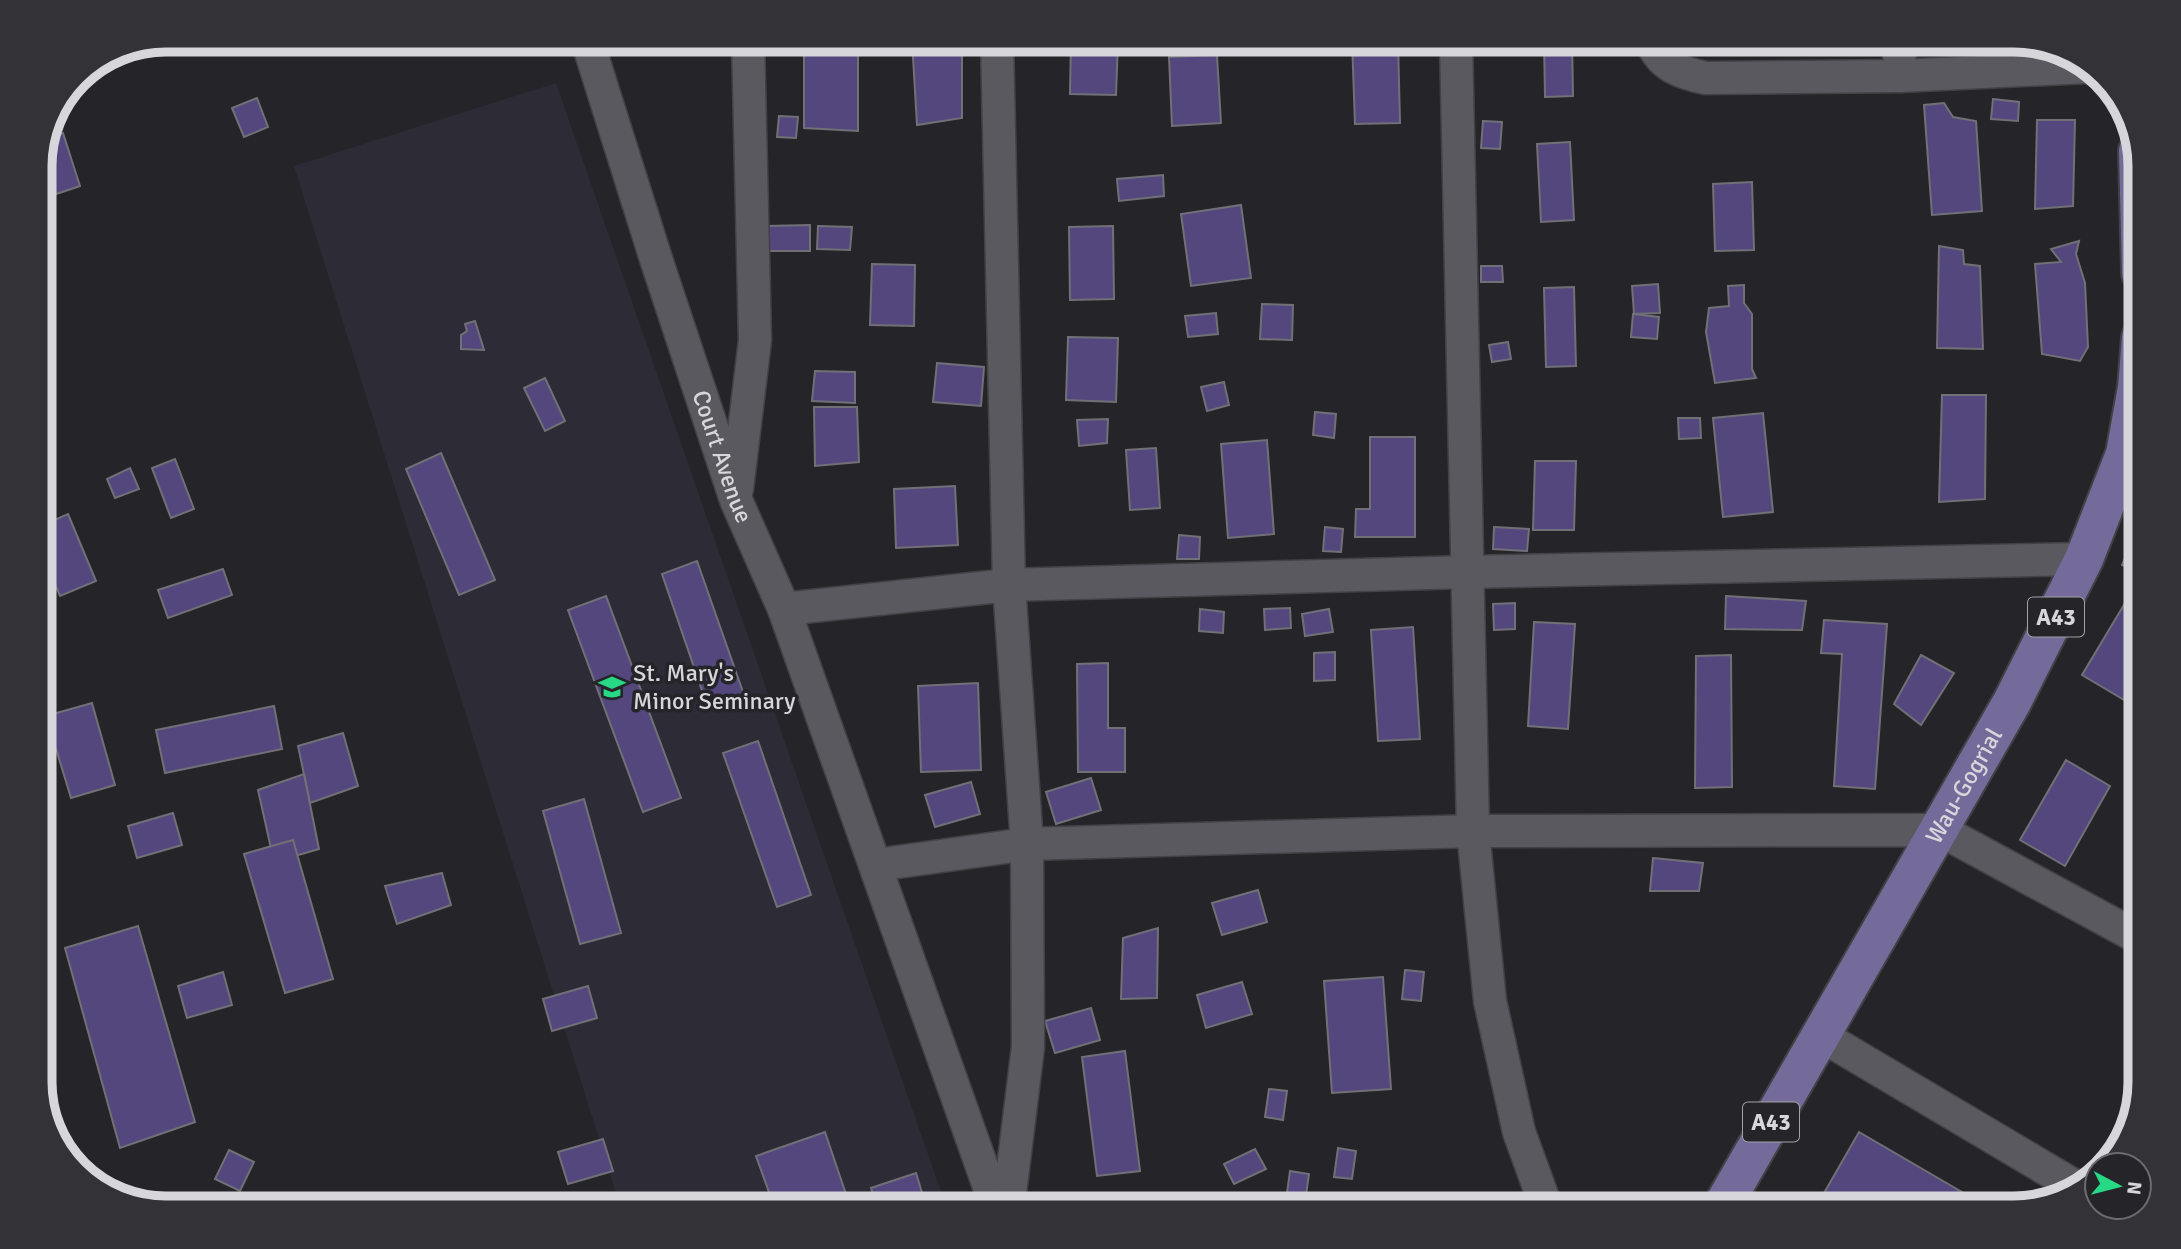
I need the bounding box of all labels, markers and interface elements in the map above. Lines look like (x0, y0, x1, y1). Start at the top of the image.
street label: Court Avenue (686, 387, 759, 528)
road number: A43 (2028, 597, 2084, 636)
place label: St. Mary's Minor Seminary (633, 658, 795, 716)
school or university icon: St. Mary's Minor Seminary (597, 672, 627, 702)
street label: Wau-Gogrial (1919, 722, 2009, 849)
road number: A43 (1743, 1102, 1799, 1142)
north arrow (2083, 1151, 2153, 1221)
text: N (2121, 1180, 2147, 1196)

